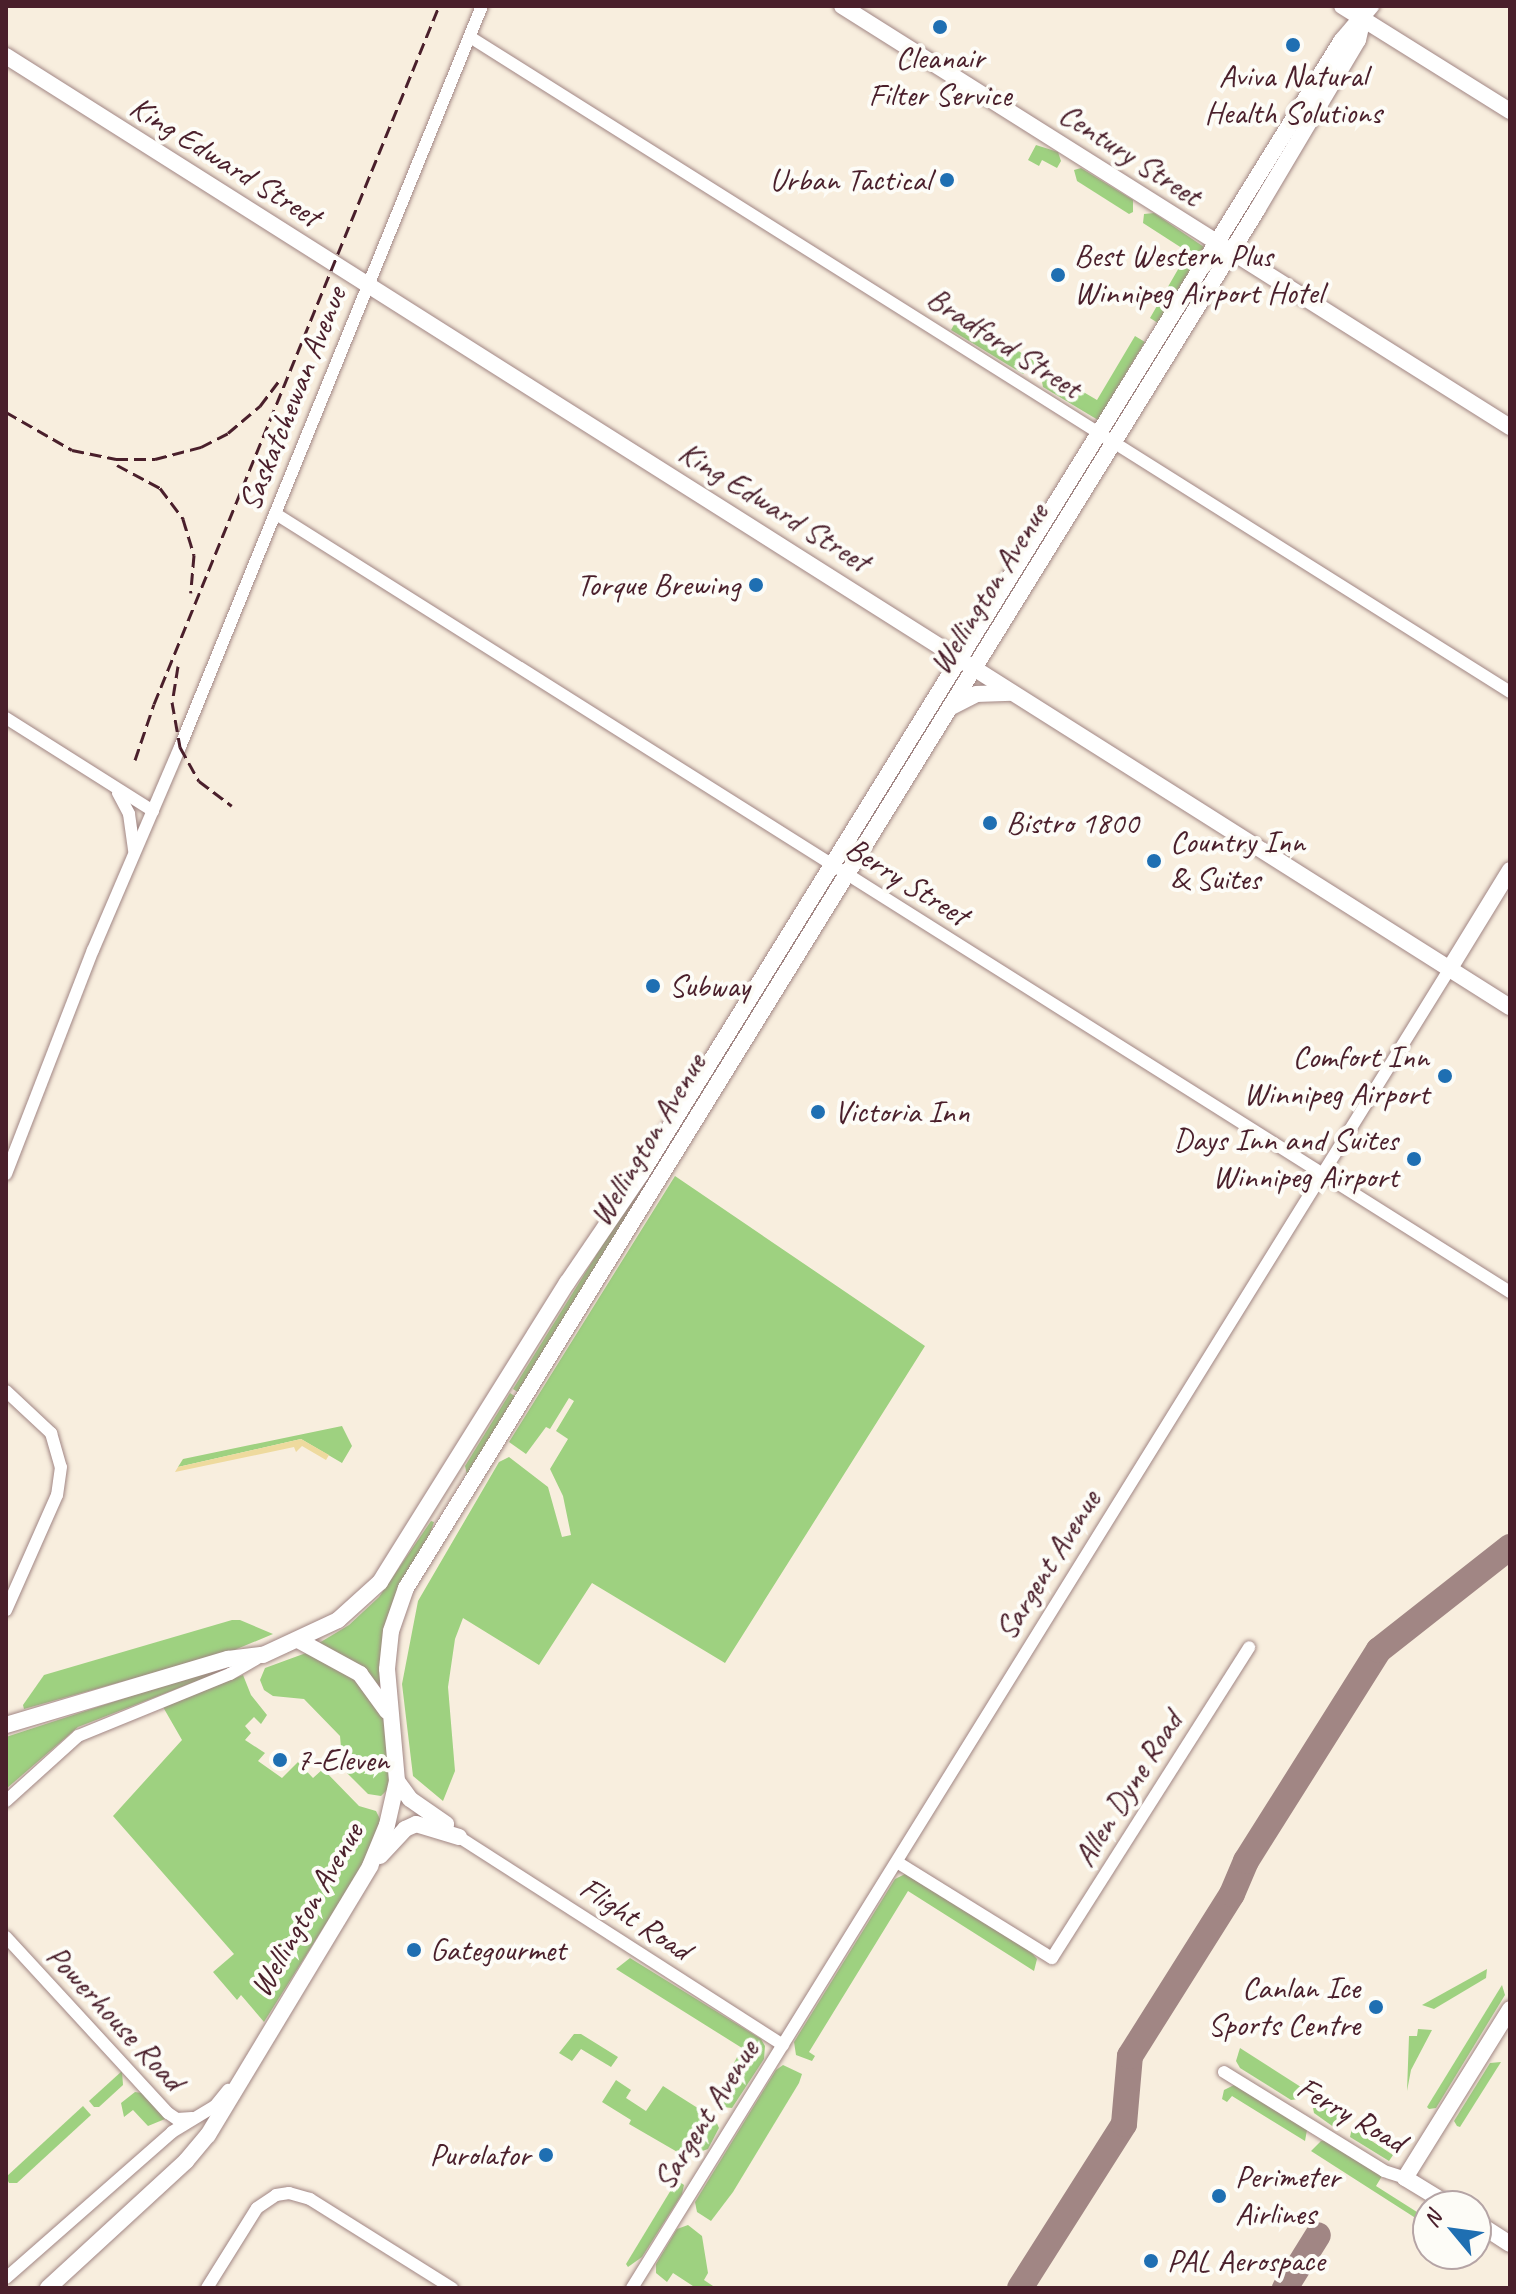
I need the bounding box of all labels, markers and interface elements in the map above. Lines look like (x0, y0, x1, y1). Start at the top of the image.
marker: Cleanair Filter Service (931, 18, 949, 36)
marker: Aviva Natural Health Solutions (1284, 36, 1302, 54)
place label: Cleanair Filter Service (869, 40, 1011, 115)
place label: Aviva Natural Health Solutions (1205, 58, 1381, 133)
street label: King Edward Street (123, 88, 327, 236)
street label: Century Street (1052, 95, 1208, 215)
place label: Urban Tactical (770, 161, 931, 199)
marker: Urban Tactical (938, 171, 956, 189)
place label: Best Western Plus Winnipeg Airport Hotel (1074, 238, 1323, 313)
marker: Best Western Plus Winnipeg Airport Hotel (1049, 266, 1067, 284)
street label: Bradford Street (919, 279, 1089, 407)
street label: Saskatchewan Avenue (231, 282, 355, 516)
street label: King Edward Street (672, 433, 876, 581)
street label: Wellington Avenue (921, 496, 1057, 682)
place label: Torque Brewing (577, 566, 740, 604)
marker: Torque Brewing (747, 576, 765, 594)
place label: Bistro 1800 (1006, 804, 1139, 842)
marker: Bistro 1800 (981, 814, 999, 832)
place label: Country Inn & Suites (1170, 824, 1305, 899)
street label: Berry Street (838, 829, 976, 935)
marker: Country Inn & Suites (1145, 852, 1163, 870)
place label: Subway (669, 967, 750, 1005)
marker: Subway (644, 977, 662, 995)
place label: Comfort Inn Winnipeg Airport (1244, 1039, 1429, 1114)
street label: Wellington Avenue (582, 1047, 714, 1233)
marker: Comfort Inn Winnipeg Airport (1436, 1067, 1454, 1085)
place label: Victoria Inn (834, 1093, 969, 1131)
marker: Victoria Inn (809, 1103, 827, 1121)
place label: Days Inn and Suites Winnipeg Airport (1174, 1122, 1398, 1197)
marker: Days Inn and Suites Winnipeg Airport (1405, 1150, 1423, 1168)
street label: Sargent Avenue (987, 1483, 1109, 1647)
street label: Allen Dyne Road (1065, 1705, 1191, 1873)
place label: 7-Eleven (296, 1741, 389, 1779)
marker: 7-Eleven (271, 1751, 289, 1769)
street label: Wellington Avenue (242, 1816, 372, 2004)
street label: Flight Road (572, 1869, 698, 1969)
place label: Gategourmet (430, 1931, 565, 1969)
street label: Powerhouse Road (38, 1938, 192, 2098)
marker: Gategourmet (405, 1941, 423, 1959)
place label: Canlan Ice Sports Centre (1208, 1970, 1360, 2045)
marker: Canlan Ice Sports Centre (1367, 1998, 1385, 2016)
street label: Sargent Avenue (645, 2033, 767, 2197)
street label: Ferry Road (1290, 2068, 1412, 2162)
place label: Purolator (430, 2136, 530, 2174)
marker: Purolator (537, 2146, 555, 2164)
place label: Perimeter Airlines (1235, 2159, 1340, 2234)
marker: Perimeter Airlines (1210, 2187, 1228, 2205)
north arrow (1412, 2190, 1492, 2270)
text: N (1417, 2207, 1448, 2232)
place label: PAL Aerospace (1167, 2242, 1325, 2280)
marker: PAL Aerospace (1142, 2252, 1160, 2270)

